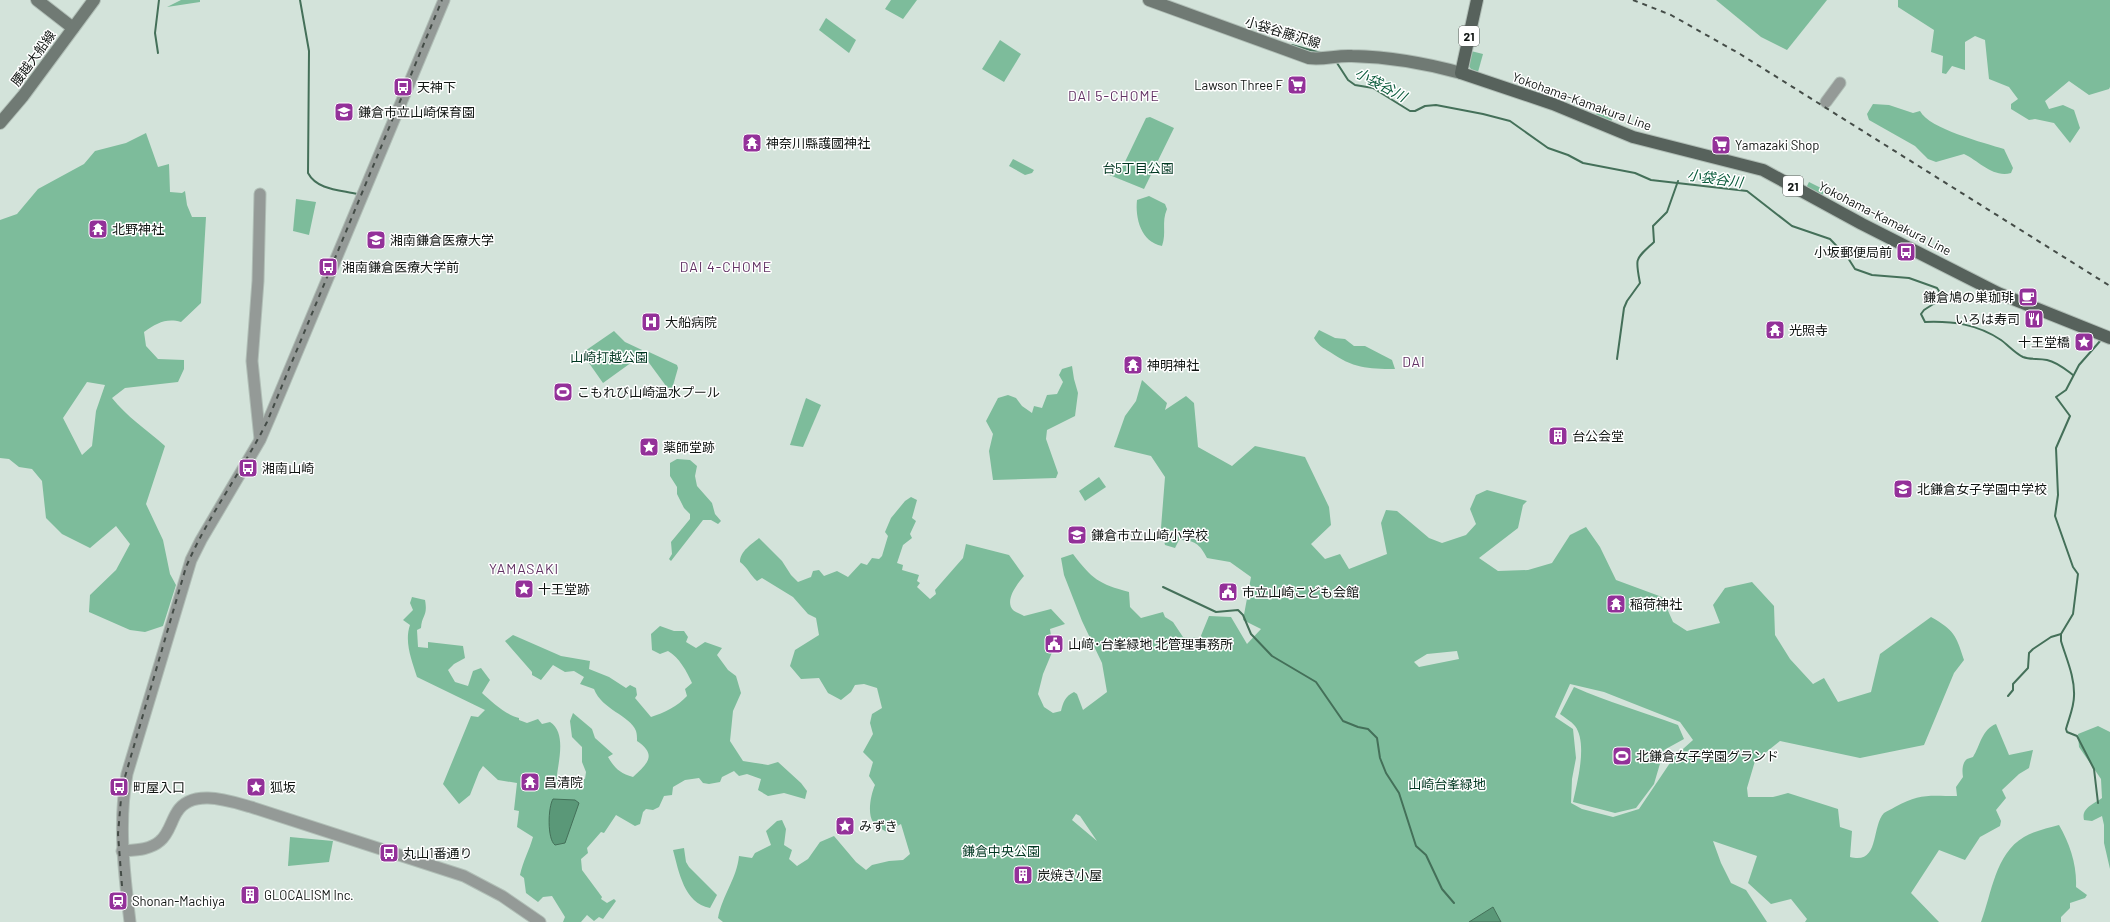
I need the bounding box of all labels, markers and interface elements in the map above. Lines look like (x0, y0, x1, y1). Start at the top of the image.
street label: 小袋谷藤沢線 (1243, 13, 1323, 51)
road number: 21 (1459, 26, 1479, 46)
street label: 腰越大船線 (7, 27, 59, 89)
water label: 小袋谷川 (1352, 63, 1411, 106)
street label: Yokohama-Kamakura Line (1510, 68, 1654, 134)
supermarket icon: Lawson Three F (1286, 74, 1308, 96)
bus stop icon: 天神下 (392, 76, 414, 98)
place label: Lawson Three F (1194, 77, 1284, 93)
place label: 天神下 (417, 79, 456, 95)
district label: DAI 5-CHOME (1068, 87, 1160, 104)
school or university icon: 鎌倉市立山崎保育園 (333, 101, 355, 123)
place label: 鎌倉市立山崎保育園 (358, 104, 475, 120)
temple icon: 神奈川縣護國神社 (741, 132, 763, 154)
supermarket icon: Yamazaki Shop (1710, 134, 1732, 156)
place label: 神奈川縣護國神社 (766, 135, 870, 151)
place label: Yamazaki Shop (1735, 137, 1819, 153)
park label: 台5丁目公園 (1102, 160, 1174, 176)
water label: 小袋谷川 (1686, 166, 1746, 191)
road number: 21 (1783, 176, 1803, 196)
street label: Yokohama-Kamakura Line (1816, 177, 1954, 259)
temple icon: 北野神社 (87, 218, 109, 240)
place label: 北野神社 (112, 221, 164, 237)
school or university icon: 湘南鎌倉医療大学 (365, 229, 387, 251)
place label: 湘南鎌倉医療大学 (390, 232, 494, 248)
bus stop icon: 小坂郵便局前 (1895, 241, 1917, 263)
place label: 小坂郵便局前 (1814, 244, 1892, 260)
bus stop icon: 湘南鎌倉医療大学前 (317, 256, 339, 278)
district label: DAI 4-CHOME (680, 258, 772, 275)
place label: 湘南鎌倉医療大学前 (342, 259, 459, 275)
cafe icon: 鎌倉鳩の巣珈琲 (2017, 286, 2039, 308)
place label: 鎌倉鳩の巣珈琲 (1923, 289, 2014, 305)
restaurant icon: いろは寿司 (2023, 308, 2045, 330)
hospital icon: 大船病院 (640, 311, 662, 333)
place label: いろは寿司 (1955, 311, 2020, 327)
place label: 大船病院 (665, 314, 717, 330)
temple icon: 光照寺 (1764, 319, 1786, 341)
place label: 光照寺 (1789, 322, 1828, 338)
place icon: 十王堂橋 (2073, 331, 2095, 353)
place label: 十王堂橋 (2018, 334, 2070, 350)
park label: 山崎打越公園 (570, 349, 648, 365)
district label: DAI (1402, 353, 1426, 370)
temple icon: 神明神社 (1122, 354, 1144, 376)
place label: 神明神社 (1147, 357, 1199, 373)
sports icon: こもれび山崎温水プール (552, 381, 574, 403)
place label: こもれび山崎温水プール (577, 384, 720, 400)
building icon: 台公会堂 (1547, 425, 1569, 447)
place label: 台公会堂 (1572, 428, 1624, 444)
place icon: 薬師堂跡 (638, 436, 660, 458)
place label: 薬師堂跡 (663, 439, 715, 455)
bus stop icon: 湘南山崎 (237, 457, 259, 479)
place label: 湘南山崎 (262, 460, 314, 476)
school or university icon: 北鎌倉女子学園中学校 (1892, 478, 1914, 500)
place label: 北鎌倉女子学園中学校 (1917, 481, 2047, 497)
school or university icon: 鎌倉市立山崎小学校 (1066, 524, 1088, 546)
place label: 鎌倉市立山崎小学校 (1091, 527, 1208, 543)
district label: YAMASAKI (489, 560, 559, 577)
place icon: 十王堂跡 (513, 578, 535, 600)
place label: 十王堂跡 (538, 581, 590, 597)
public building icon: 市立山崎こども会館 (1217, 581, 1239, 603)
place label: 市立山崎こども会館 (1242, 584, 1359, 600)
temple icon: 稲荷神社 (1605, 593, 1627, 615)
place label: 稲荷神社 (1630, 596, 1682, 612)
public building icon: 山﨑･台峯緑地 北管理事務所 (1043, 633, 1065, 655)
place label: 山﨑･台峯緑地 北管理事務所 (1068, 636, 1233, 652)
sports icon: 北鎌倉女子学園グランド (1611, 745, 1633, 767)
place label: 北鎌倉女子学園グランド (1636, 748, 1779, 764)
temple icon: 昌清院 (519, 771, 541, 793)
place label: 昌清院 (544, 774, 583, 790)
bus stop icon: 町屋入口 (108, 776, 130, 798)
place icon: 狐坂 (245, 776, 267, 798)
park label: 山崎台峯緑地 (1408, 776, 1486, 792)
place label: 町屋入口 (133, 779, 185, 795)
place label: 狐坂 (270, 779, 296, 795)
place icon: みずき (834, 815, 856, 837)
place label: みずき (859, 818, 898, 834)
bus stop icon: 丸山1番通り (378, 842, 400, 864)
park label: 鎌倉中央公園 (962, 843, 1040, 859)
place label: 丸山1番通り (403, 845, 473, 861)
building icon: 炭焼き小屋 (1012, 864, 1034, 886)
place label: 炭焼き小屋 (1037, 867, 1102, 883)
building icon: GLOCALISM Inc. (239, 884, 261, 906)
place label: GLOCALISM Inc. (264, 887, 354, 903)
station icon: Shonan-Machiya (107, 890, 129, 912)
place label: Shonan-Machiya (132, 893, 225, 909)

